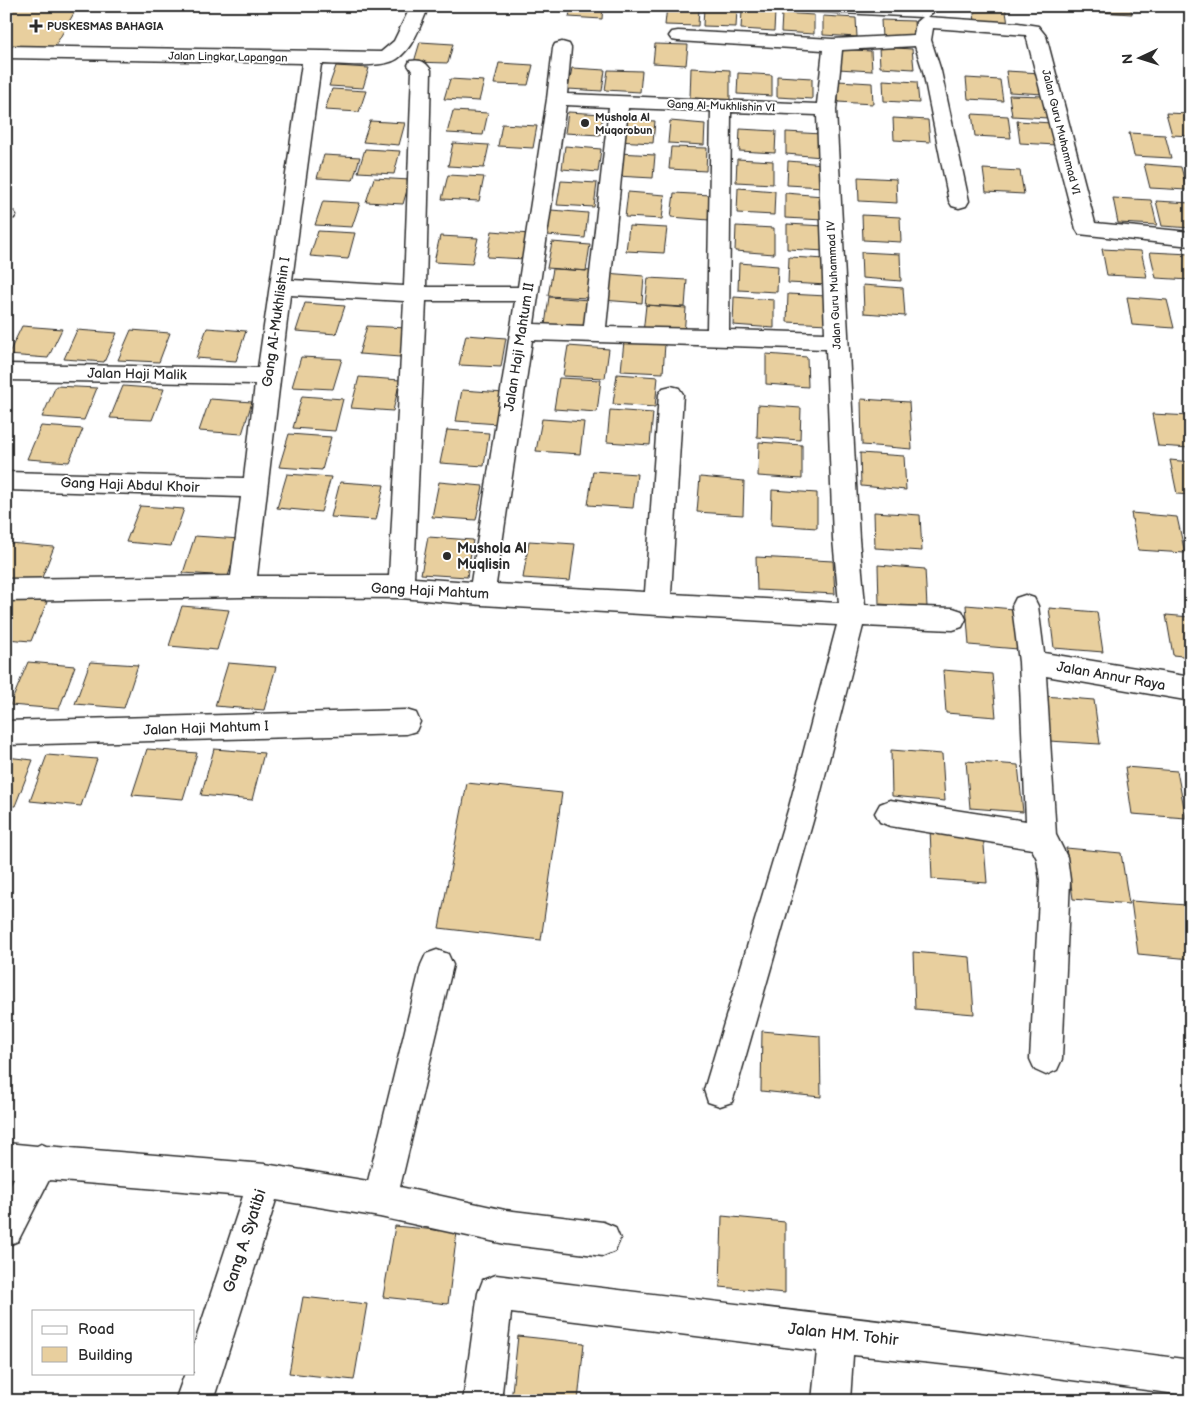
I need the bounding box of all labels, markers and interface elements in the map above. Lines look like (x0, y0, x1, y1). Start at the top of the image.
marker: PUSKESMAS BAHAGIA (29, 19, 43, 33)
place label: PUSKESMAS BAHAGIA (47, 20, 163, 33)
north arrow (1114, 32, 1164, 82)
street label: Jalan Lingkar Lapangan (168, 49, 288, 65)
text: N (1119, 53, 1136, 65)
street label: Jalan Guru Muhammad VI (1039, 68, 1083, 196)
street label: Gang Al-Mukhlishin VI (667, 98, 776, 114)
place label: Mushola Al Muqorobun (595, 111, 652, 137)
marker: Mushola Al Muqorobun (579, 117, 591, 129)
street label: Jalan Guru Muhammad IV (824, 220, 844, 350)
street label: Gang AI-Mukhlishin I (258, 256, 294, 388)
street label: Jalan Haji Mahtum II (500, 282, 538, 412)
street label: Jalan Haji Malik (87, 365, 187, 383)
street label: Gang Haji Abdul Khoir (60, 474, 201, 496)
place label: Mushola Al Muqlisin (457, 540, 527, 573)
marker: Mushola Al Muqlisin (441, 550, 453, 562)
street label: Gang Haji Mahtum (371, 579, 489, 603)
street label: Jalan Annur Raya (1055, 658, 1167, 694)
street label: Jalan Haji Mahtum I (143, 717, 269, 739)
street label: Gang A. Syatibi (219, 1187, 271, 1295)
legend (32, 1310, 195, 1374)
text: Road (78, 1320, 114, 1339)
street label: Jalan HM. Tohir (787, 1320, 899, 1350)
text: Building (78, 1346, 133, 1365)

